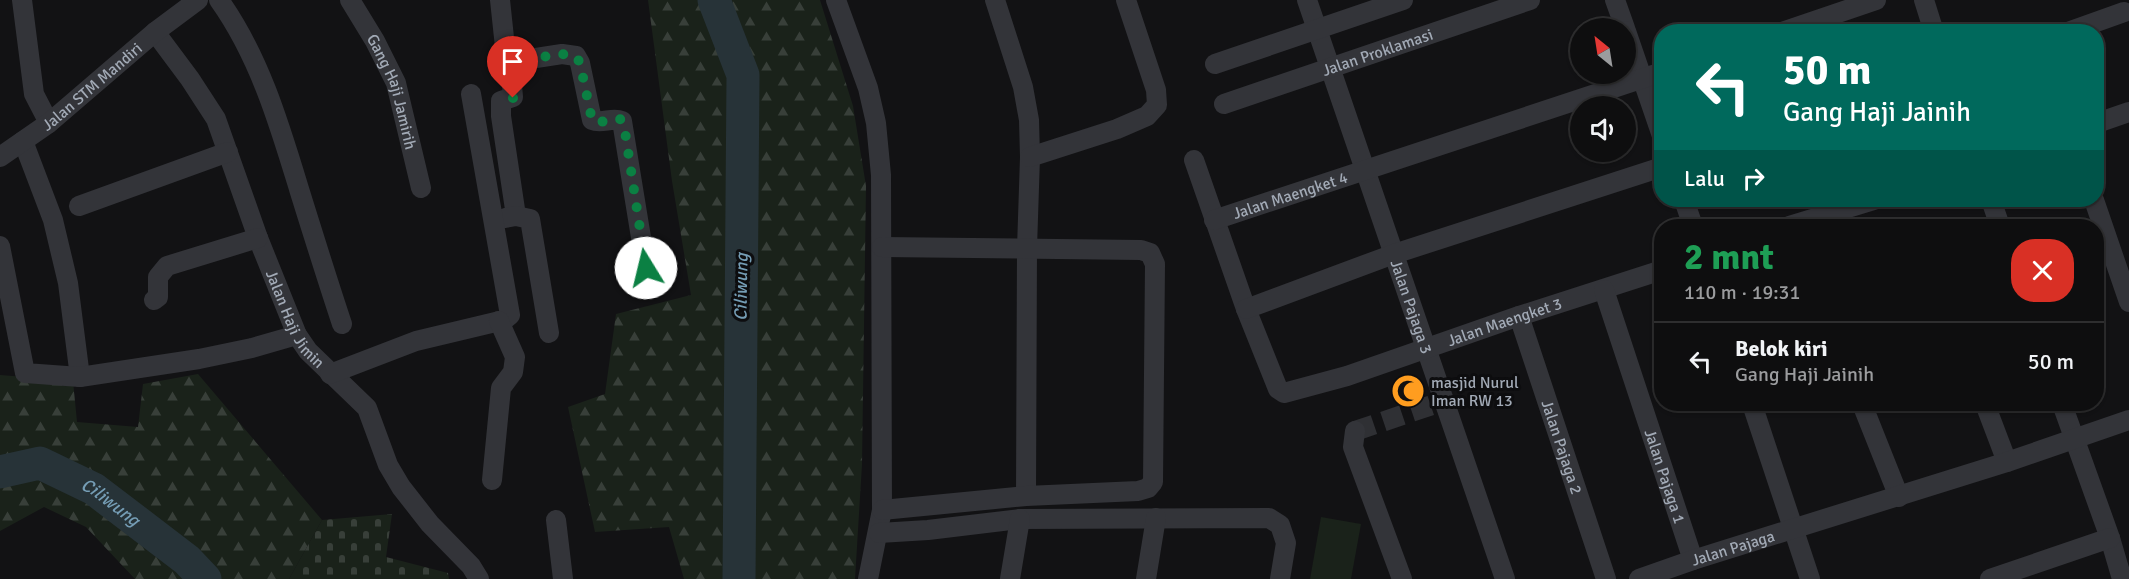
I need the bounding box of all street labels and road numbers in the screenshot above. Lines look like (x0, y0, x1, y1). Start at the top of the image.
street label: Jalan Proklamasi (1320, 25, 1436, 81)
street label: Gang Haji Jamirih (362, 30, 420, 152)
street label: Jalan STM Mandiri (39, 39, 147, 136)
street label: Jalan Maengket 4 (1230, 167, 1351, 224)
street label: Jalan Pajaga 3 (1386, 257, 1436, 357)
street label: Jalan Haji Jimin (261, 267, 329, 373)
street label: Jalan Maengket 3 (1445, 294, 1564, 351)
street label: Jalan Pajaga 2 (1536, 398, 1586, 497)
street label: Jalan Pajaga 1 (1640, 427, 1689, 526)
street label: Jalan Pajaga (1689, 526, 1777, 571)

